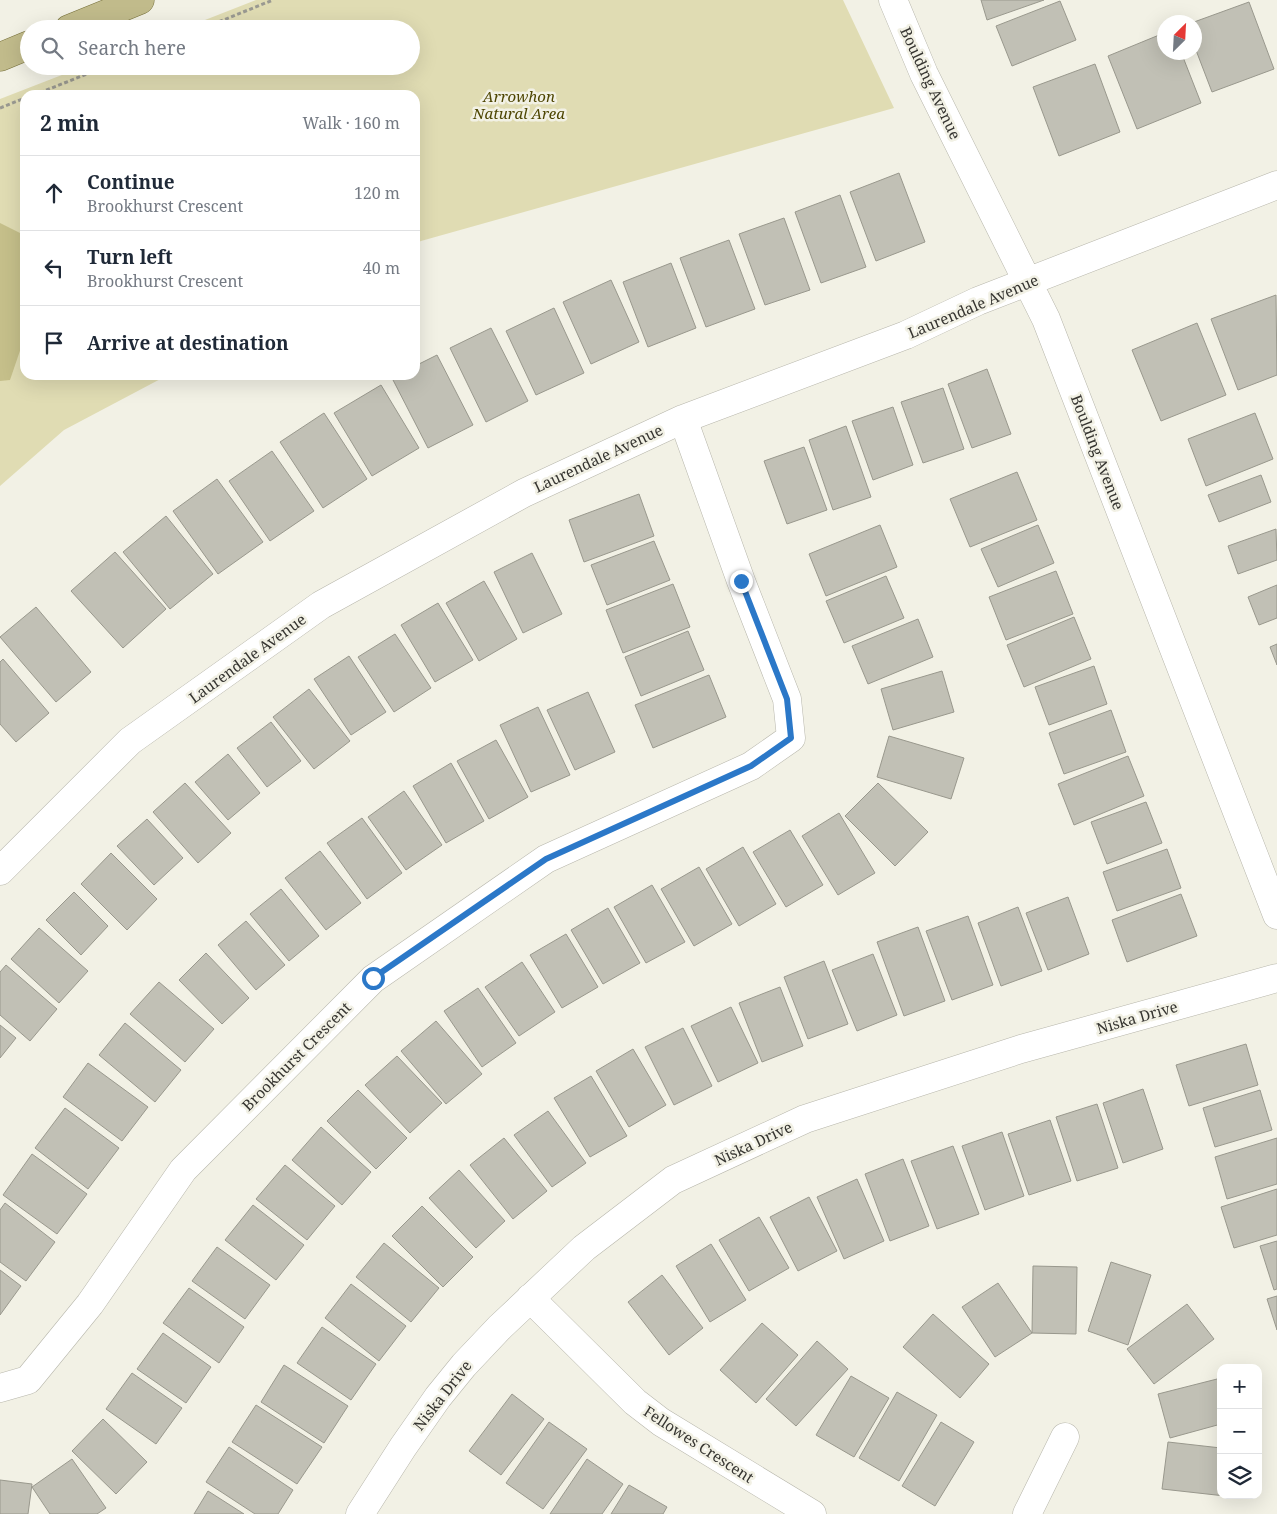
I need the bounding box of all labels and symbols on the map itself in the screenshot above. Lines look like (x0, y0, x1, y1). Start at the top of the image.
north arrow (1157, 15, 1202, 60)
street label: Boulding Avenue (896, 24, 966, 142)
park label: Arrowhon Natural Area (472, 86, 565, 123)
street label: Laurendale Avenue (905, 269, 1041, 343)
street label: Boulding Avenue (1067, 392, 1129, 512)
street label: Laurendale Avenue (530, 419, 666, 497)
route end (730, 570, 753, 593)
street label: Laurendale Avenue (185, 609, 309, 707)
route start (362, 967, 385, 990)
street label: Niska Drive (1094, 996, 1180, 1038)
street label: Brookhurst Crescent (237, 997, 355, 1115)
street label: Niska Drive (711, 1116, 795, 1170)
street label: Niska Drive (408, 1356, 476, 1434)
street label: Fellowes Crescent (640, 1401, 758, 1487)

